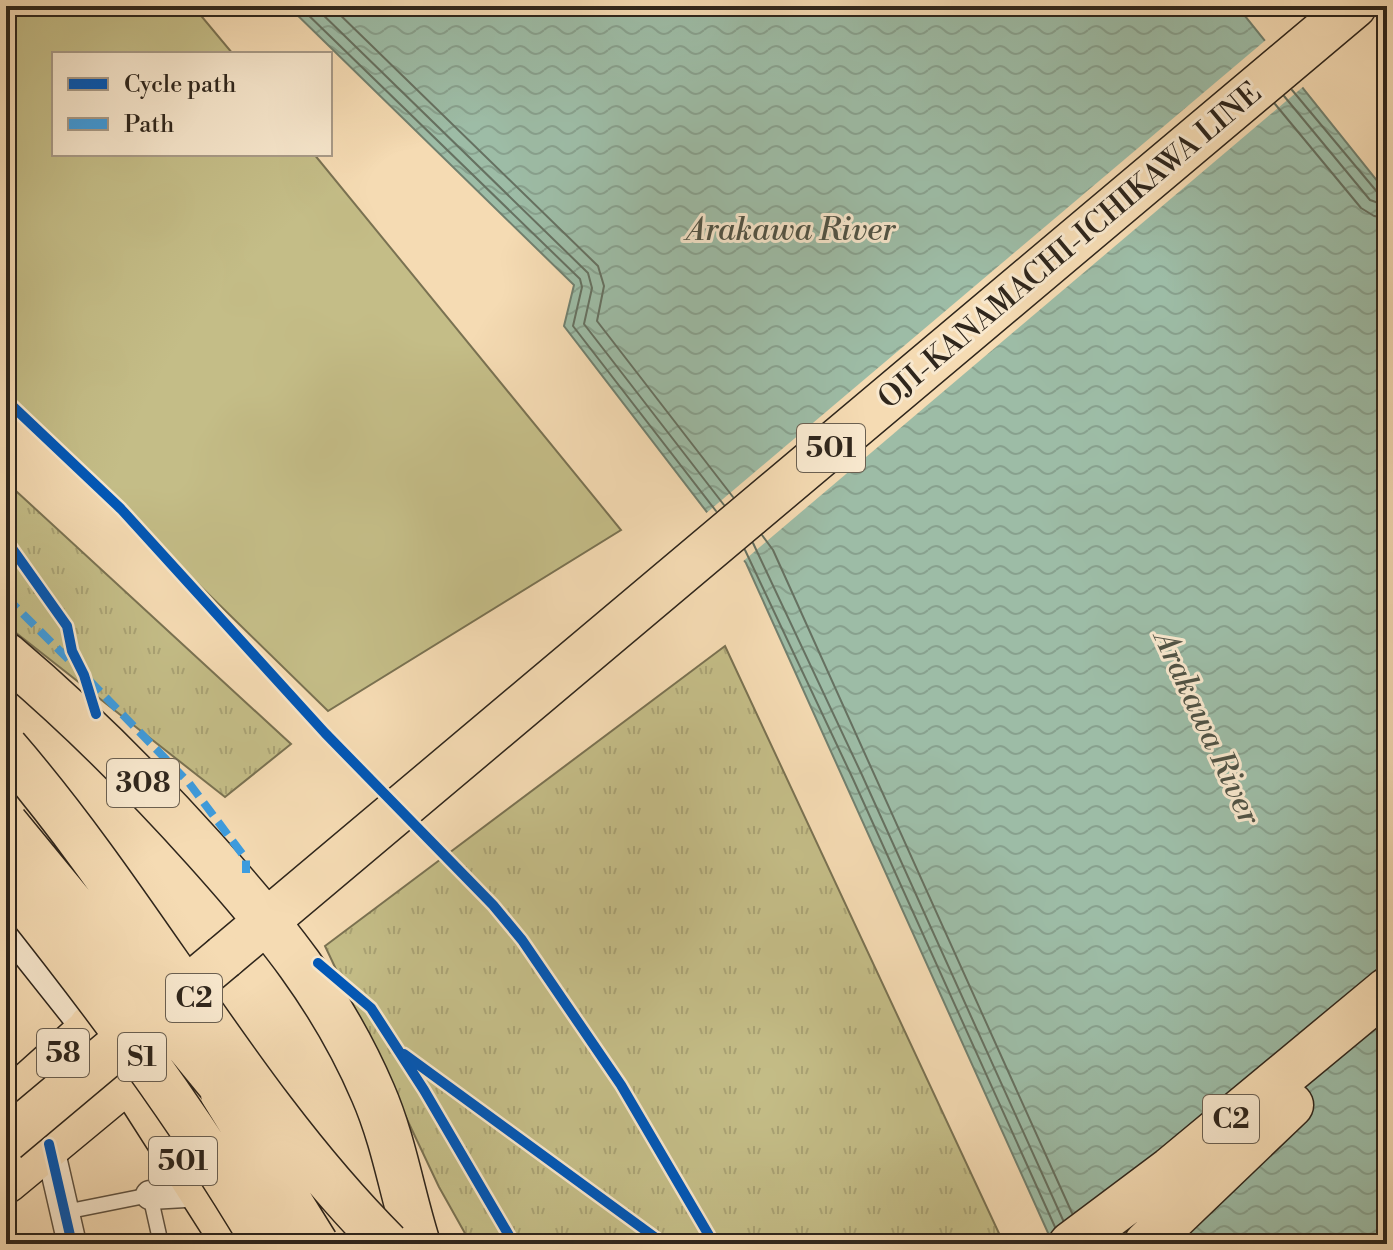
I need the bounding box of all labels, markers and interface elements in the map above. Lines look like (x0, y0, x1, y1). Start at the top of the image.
legend (52, 52, 332, 156)
text: Cycle path (124, 70, 236, 100)
street label: OJI-KANAMACHI-ICHIKAWA LINE (871, 74, 1269, 418)
text: Path (124, 110, 174, 140)
water label: Arakawa River (683, 210, 897, 250)
road number: 501 (797, 424, 865, 472)
water label: Arakawa River (1143, 622, 1270, 833)
road number: 308 (107, 759, 179, 807)
road number: C2 (166, 974, 222, 1022)
road number: 58 (37, 1029, 89, 1077)
road number: S1 (118, 1033, 166, 1081)
road number: C2 (1203, 1095, 1259, 1143)
road number: 501 (149, 1137, 217, 1185)

